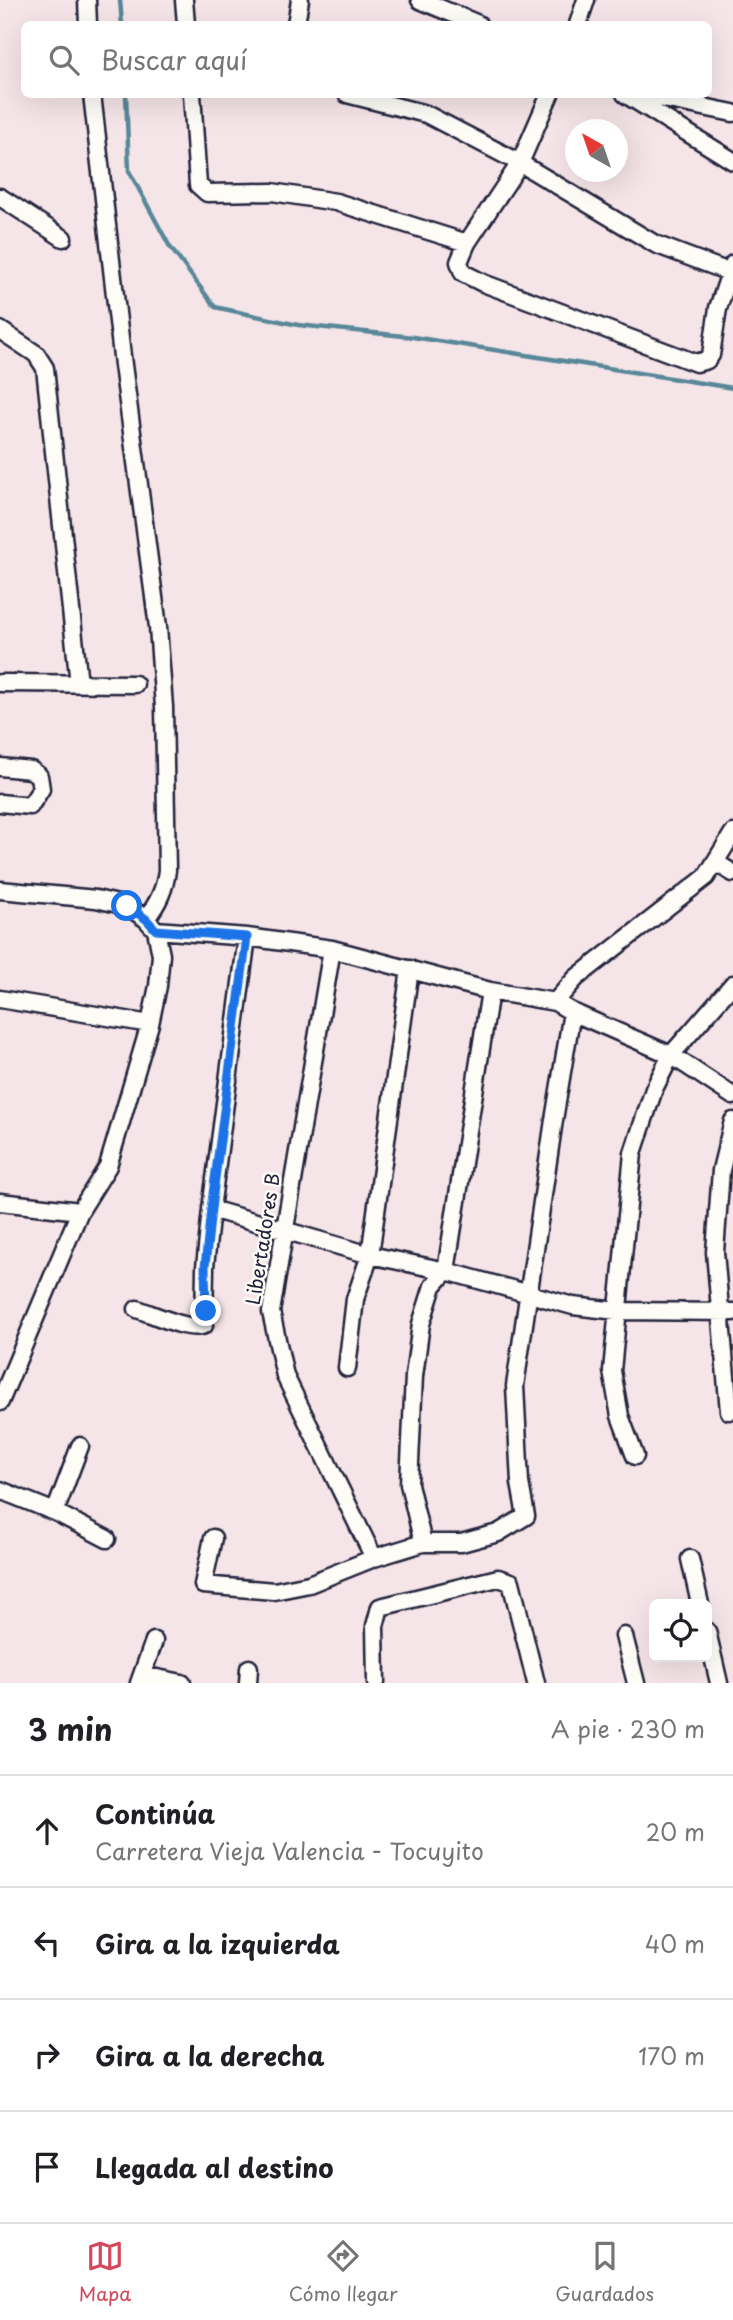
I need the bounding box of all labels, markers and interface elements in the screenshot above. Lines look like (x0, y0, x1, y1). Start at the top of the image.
search box (21, 21, 712, 98)
text: Buscar aquí (101, 40, 247, 79)
icon: search (45, 41, 83, 79)
north arrow (565, 119, 628, 182)
route start (111, 890, 142, 921)
street label: Libertadores B (238, 1171, 286, 1307)
route end (190, 1295, 221, 1326)
map controls (649, 1599, 712, 1662)
button: locate (649, 1599, 712, 1662)
text: 3 min (28, 1706, 113, 1751)
text: A pie · 230 m (551, 1711, 705, 1746)
text: Continúa (95, 1794, 215, 1833)
icon: ahead (28, 1812, 66, 1850)
text: 20 m (646, 1814, 705, 1849)
text: Carretera Vieja Valencia - Tocuyito (95, 1833, 484, 1868)
icon: left (28, 1924, 66, 1962)
text: Gira a la izquierda (95, 1924, 340, 1963)
text: 40 m (645, 1926, 705, 1961)
icon: right (28, 2036, 66, 2074)
text: Gira a la derecha (95, 2036, 325, 2075)
text: 170 m (638, 2038, 705, 2073)
icon: arrive (28, 2148, 66, 2186)
text: Llegada al destino (95, 2148, 334, 2187)
tab: Mapa (79, 2237, 131, 2307)
tab: Cómo llegar (289, 2237, 398, 2307)
tab: Guardados (555, 2237, 654, 2307)

